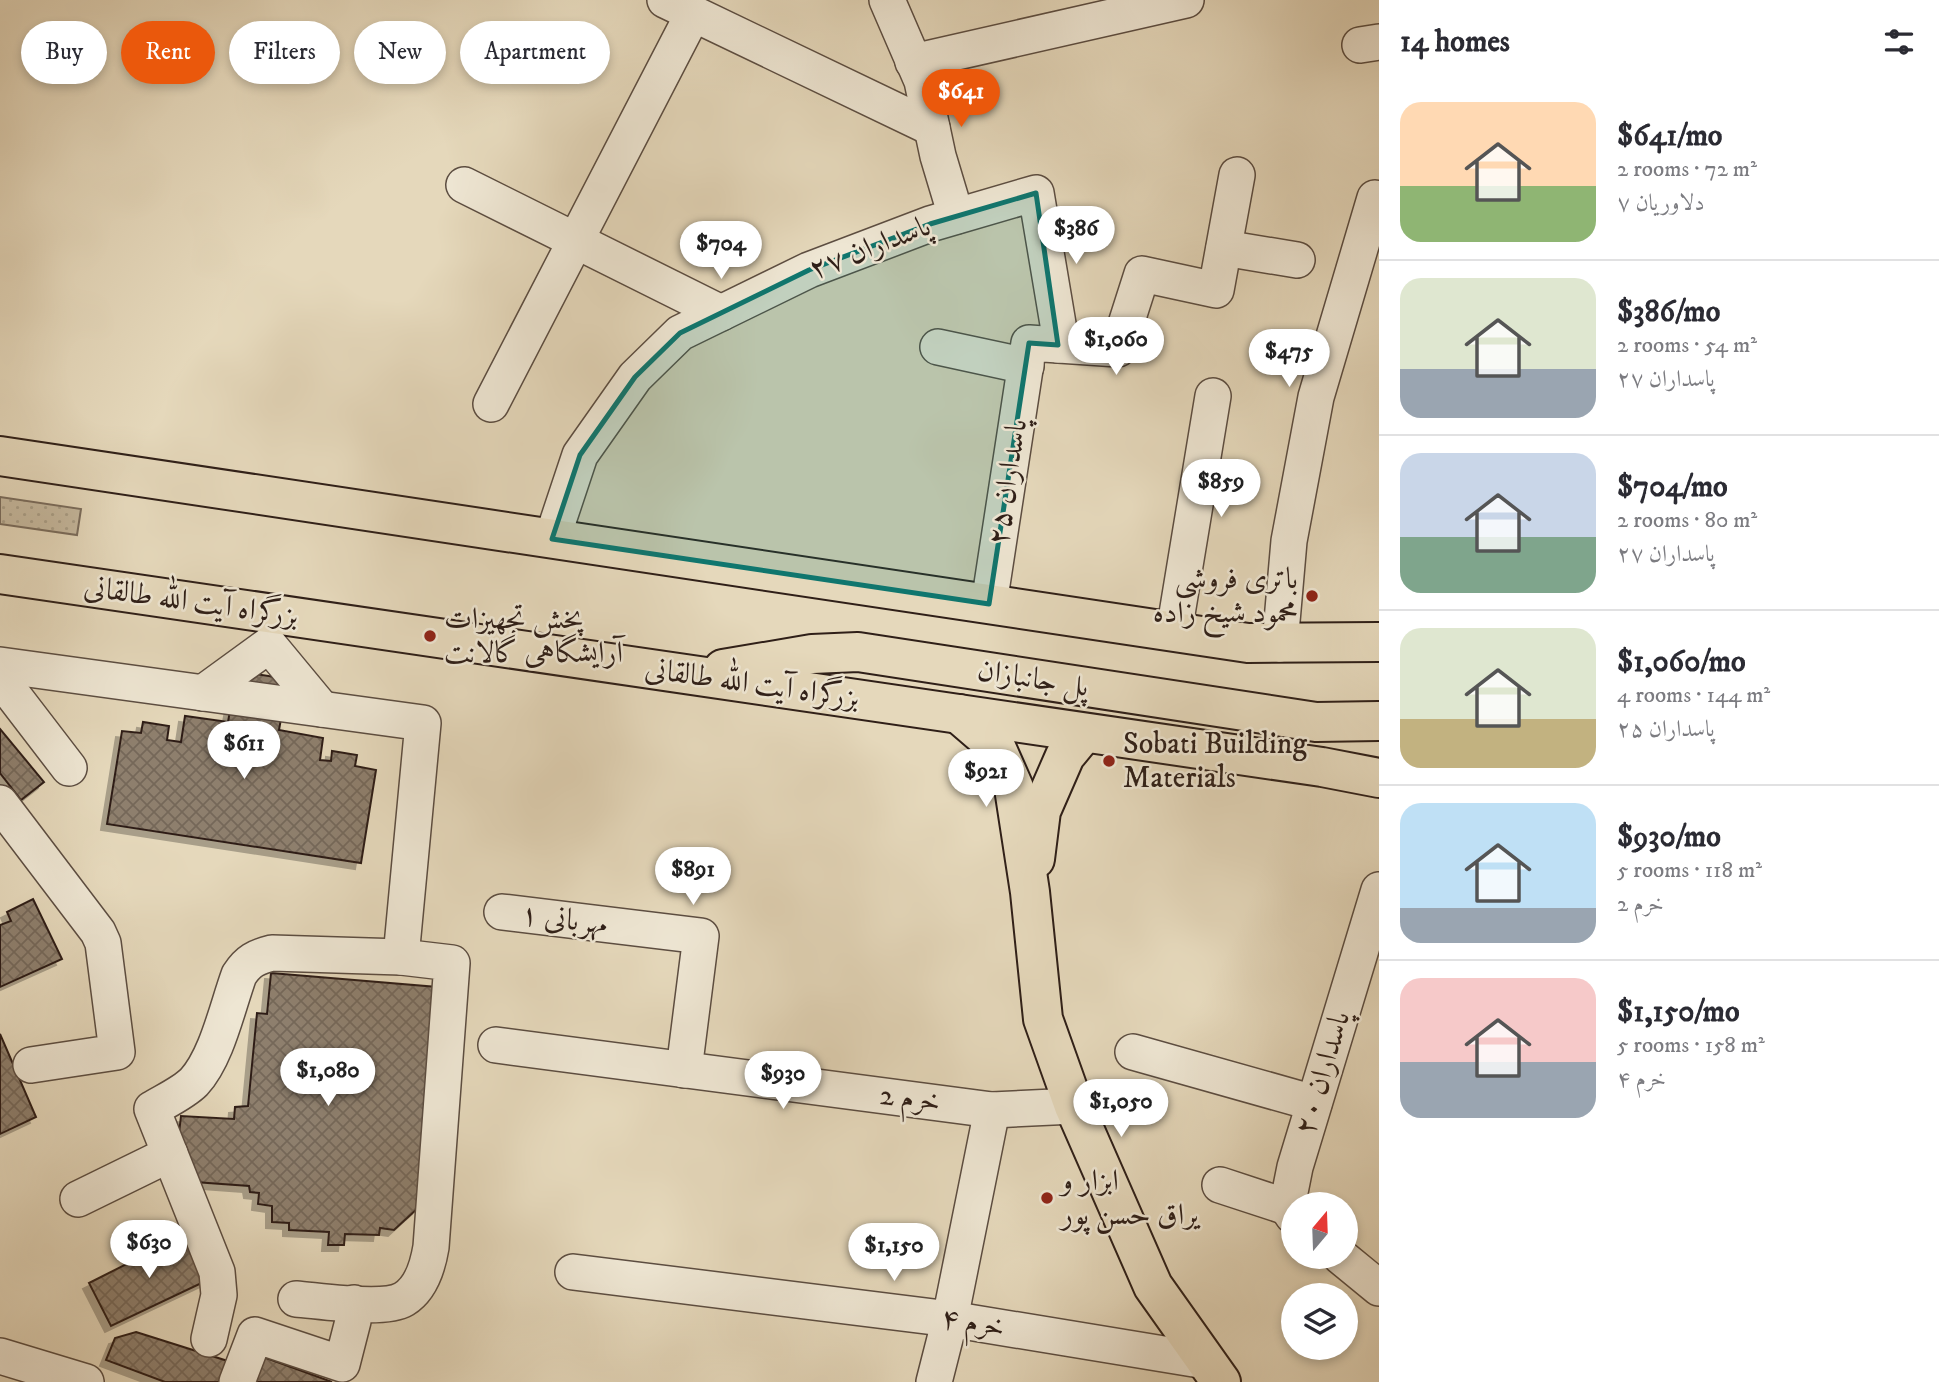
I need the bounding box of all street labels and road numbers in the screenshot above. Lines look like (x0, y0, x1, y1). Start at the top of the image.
street label: پاسداران ۲۷ (804, 207, 938, 289)
street label: پاسداران ۲۵ (980, 415, 1037, 548)
street label: بزرگراه آیت الله طالقانی (81, 563, 301, 635)
street label: بزرگراه آیت الله طالقانی (642, 645, 862, 717)
street label: پل جانبازان (975, 652, 1093, 707)
street label: مهربانی ۱ (518, 896, 610, 944)
street label: پاسداران ۲۰ (1287, 1005, 1361, 1140)
street label: خرم 2 (877, 1077, 943, 1127)
street label: خرم ۴ (938, 1300, 1007, 1352)

